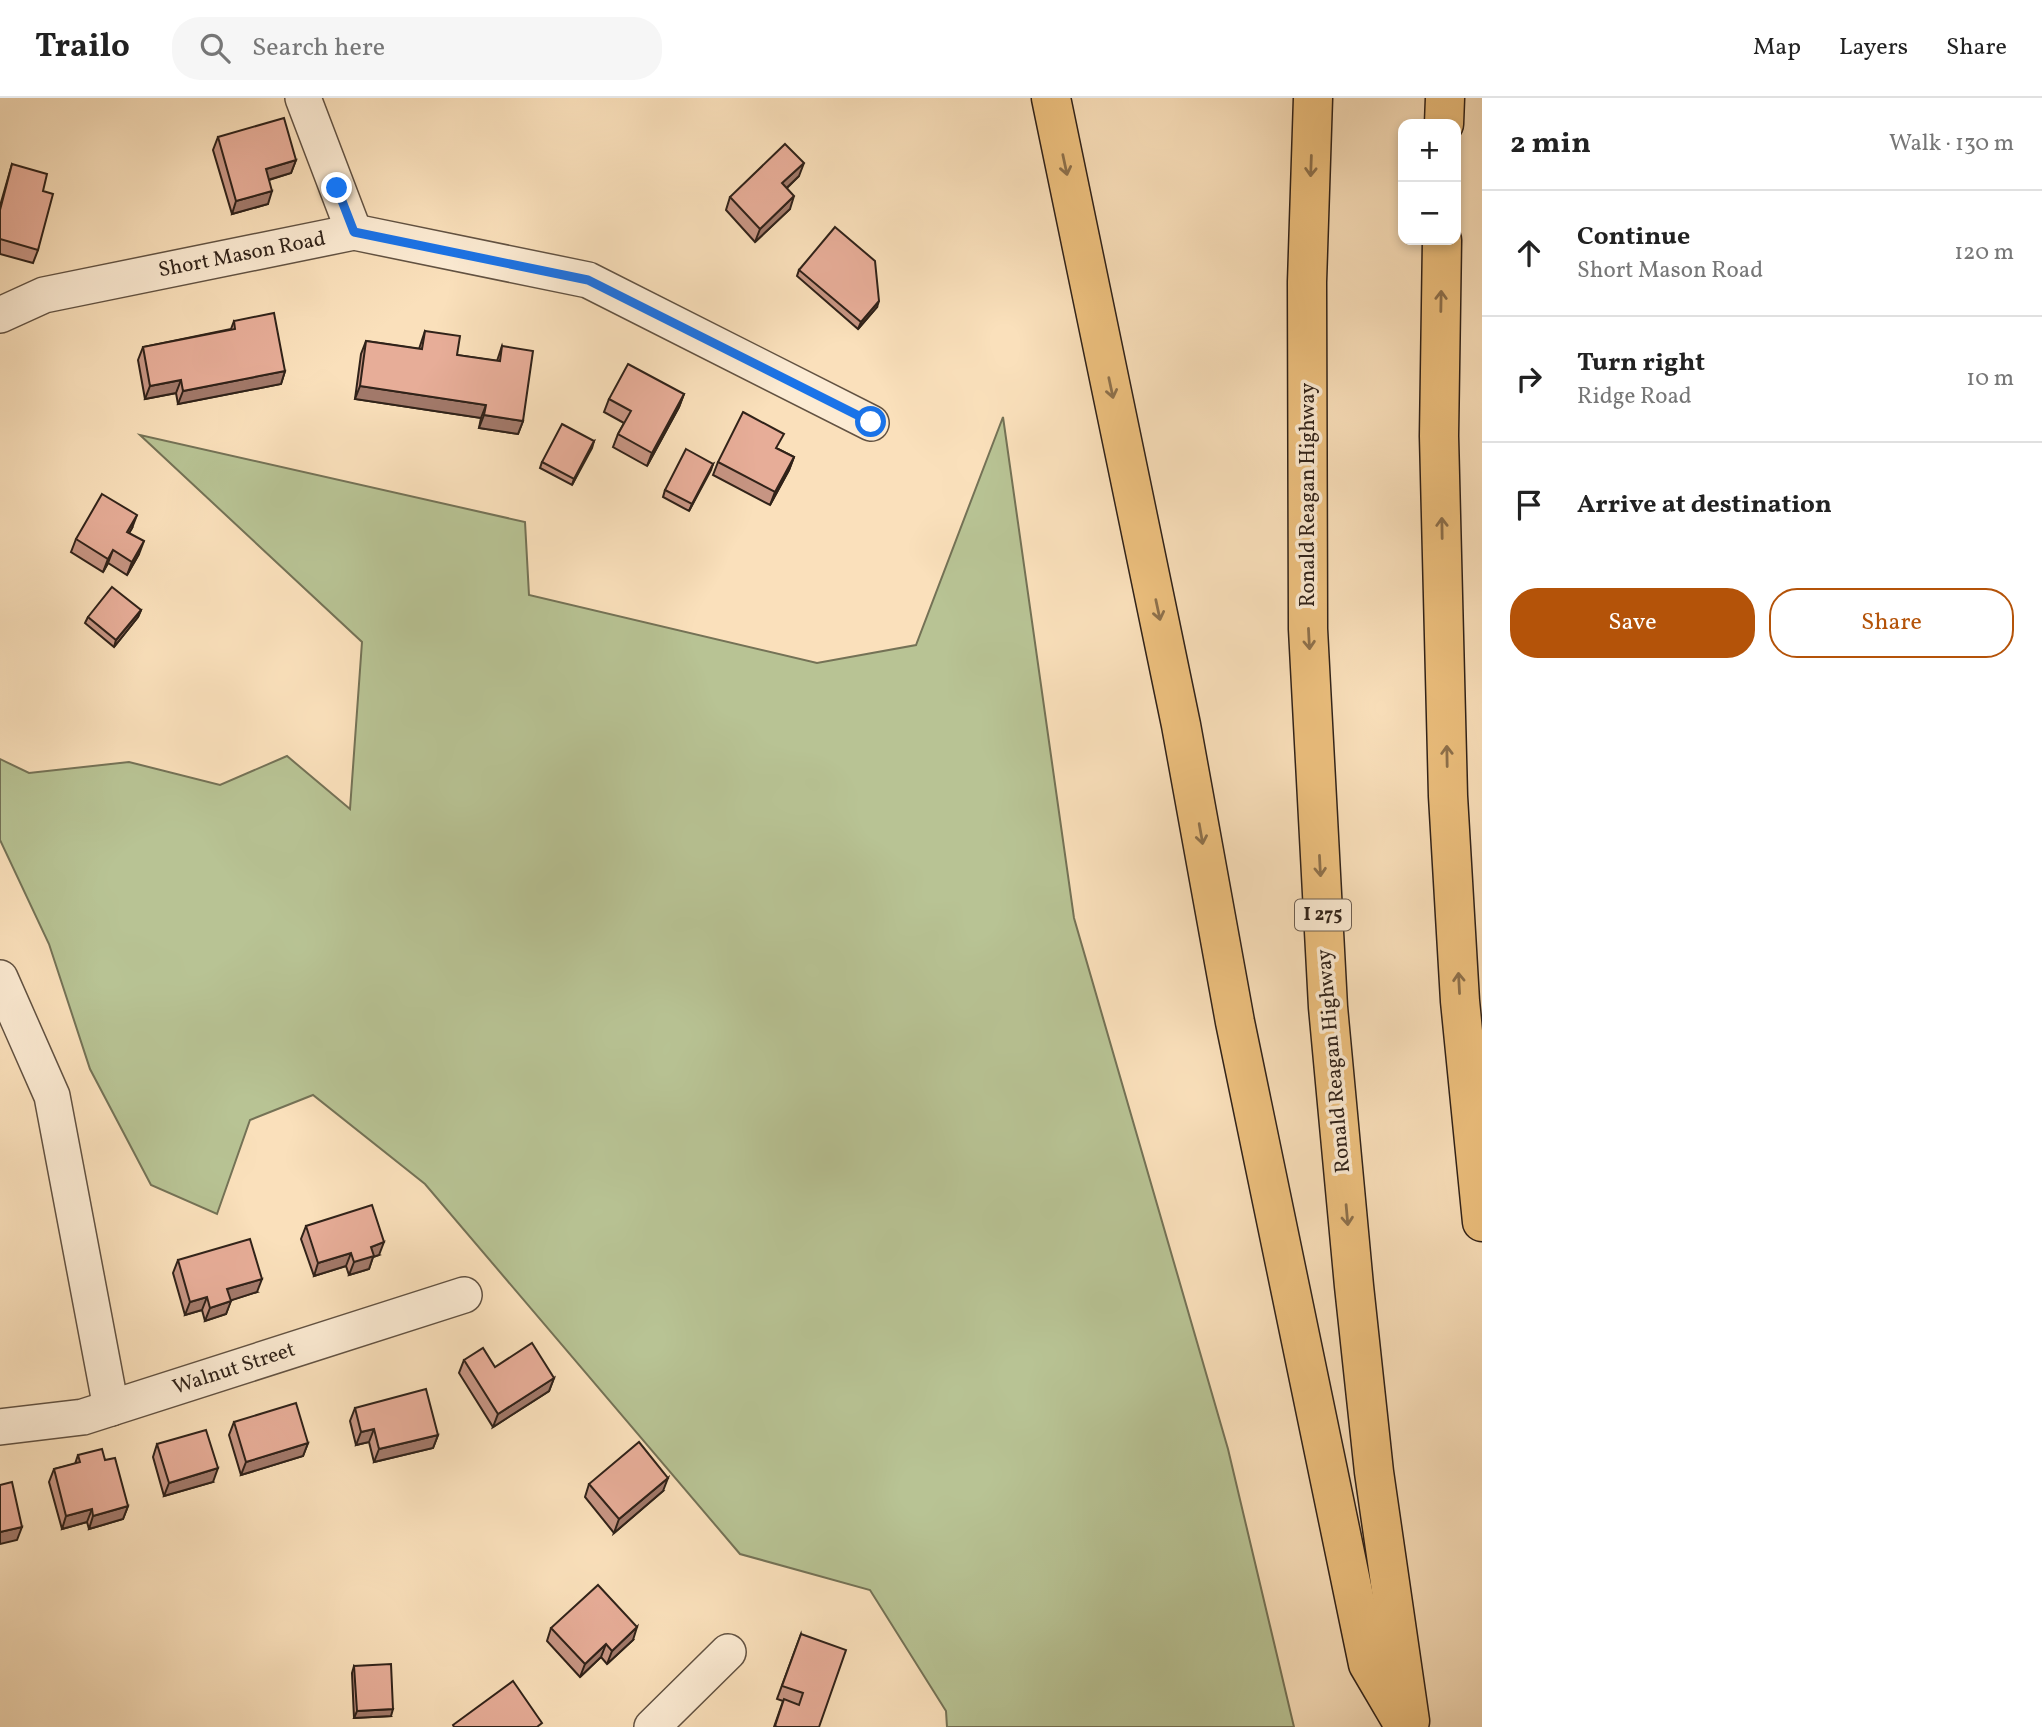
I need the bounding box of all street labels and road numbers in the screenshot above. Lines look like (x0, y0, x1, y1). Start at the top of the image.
street label: Short Mason Road (156, 225, 328, 285)
street label: Ronald Reagan Highway (1294, 382, 1323, 607)
road number: I 275 (1295, 900, 1351, 930)
street label: Ronald Reagan Highway (1310, 947, 1358, 1174)
street label: Walnut Street (169, 1336, 299, 1402)

